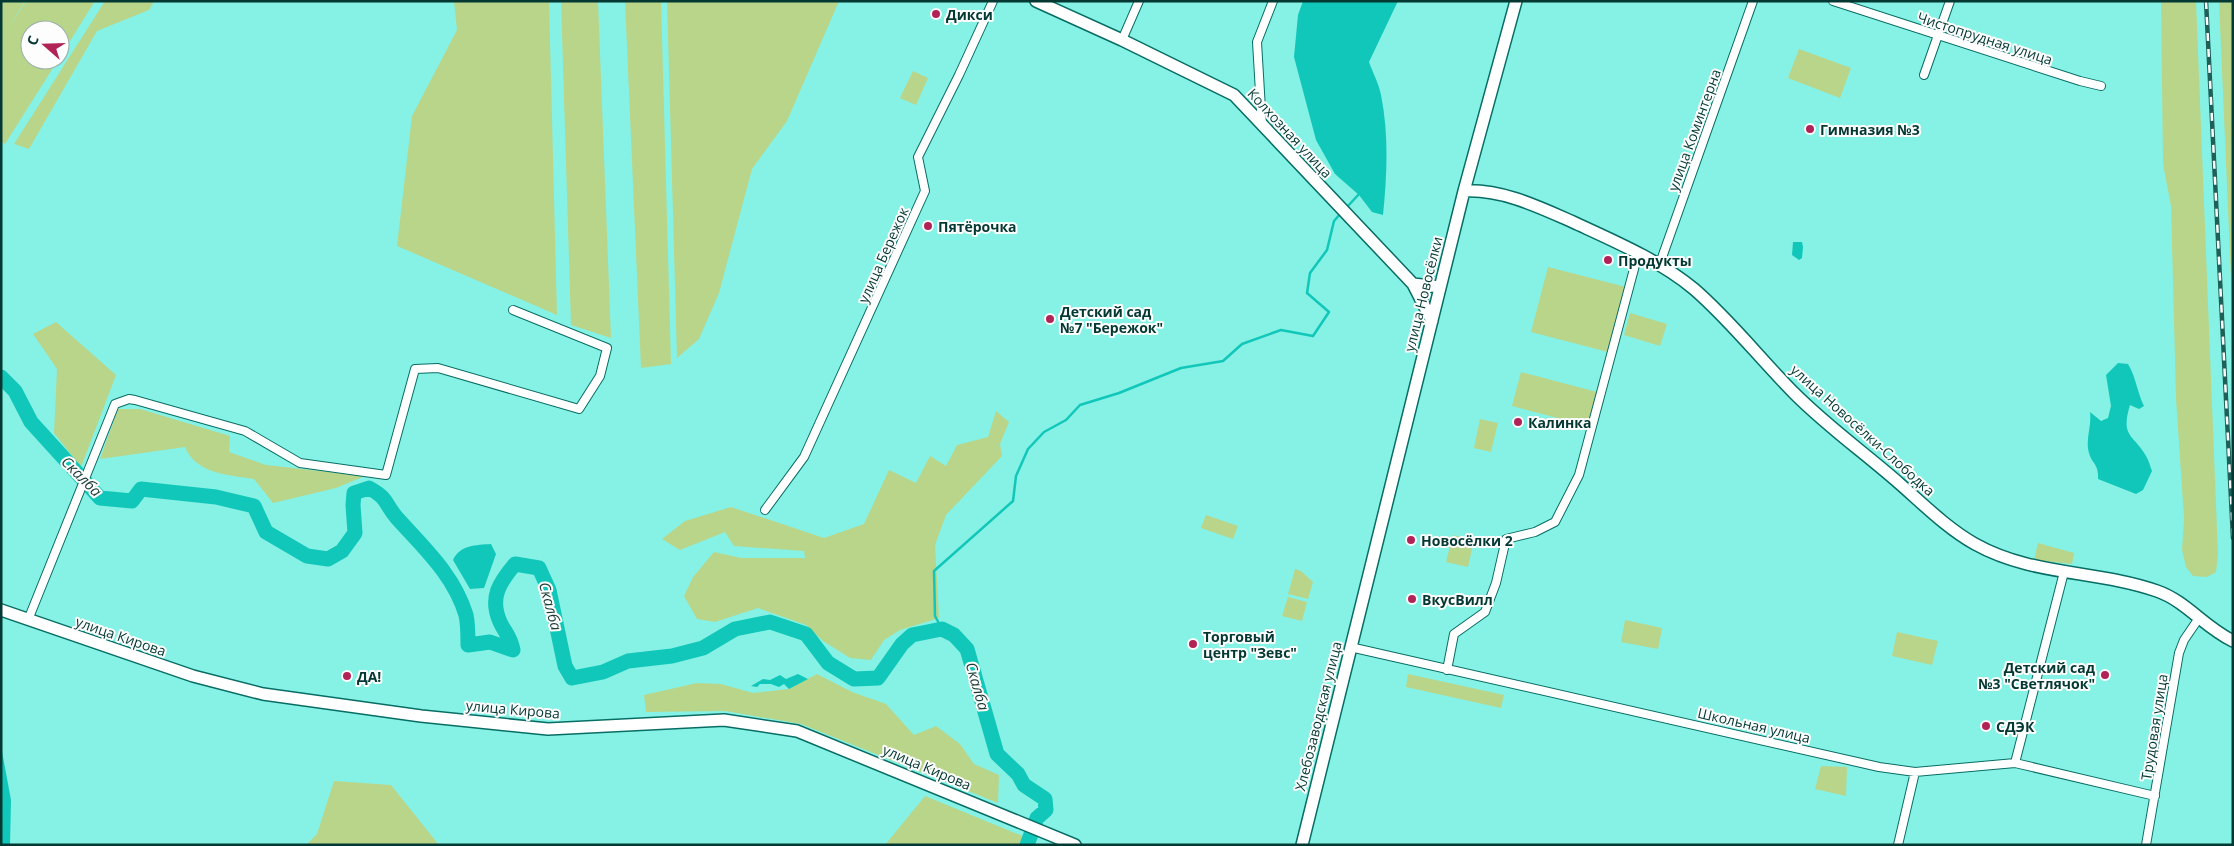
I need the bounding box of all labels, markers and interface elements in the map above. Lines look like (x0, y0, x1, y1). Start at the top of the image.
place label: Дикси (946, 5, 993, 24)
street label: Чистопрудная улица (1915, 7, 2055, 69)
marker: Дикси (930, 8, 942, 20)
north arrow (20, 20, 70, 70)
text: С (22, 33, 43, 48)
street label: улица Коминтерна (1663, 66, 1725, 194)
street label: Колхозная улица (1243, 84, 1337, 182)
place label: Гимназия №3 (1820, 120, 1920, 139)
marker: Гимназия №3 (1804, 123, 1816, 135)
street label: улица Бережок (853, 203, 913, 306)
place label: Пятёрочка (938, 217, 1017, 236)
marker: Пятёрочка (922, 220, 934, 232)
street label: улица Новосёлки (1400, 234, 1446, 354)
place label: Продукты (1618, 251, 1692, 270)
marker: Продукты (1602, 254, 1614, 266)
place label: Детский сад №7 "Бережок" (1060, 302, 1163, 337)
marker: Детский сад №7 "Бережок" (1044, 313, 1056, 325)
street label: улица Новосёлки-Слободка (1787, 360, 1939, 500)
place label: Калинка (1528, 413, 1591, 432)
marker: Калинка (1512, 416, 1524, 428)
water label: Скалба (58, 452, 107, 501)
place label: Новосёлки 2 (1421, 531, 1513, 550)
marker: Новосёлки 2 (1405, 534, 1417, 546)
water label: Скалба (535, 580, 567, 633)
place label: ВкусВилл (1422, 590, 1493, 609)
marker: ВкусВилл (1406, 593, 1418, 605)
street label: улица Кирова (73, 612, 169, 660)
place label: Торговый центр "Зевс" (1203, 627, 1297, 662)
marker: Торговый центр "Зевс" (1187, 638, 1199, 650)
street label: Хлебозаводская улица (1290, 639, 1346, 793)
place label: Детский сад №3 "Светлячок" (1978, 658, 2096, 693)
water label: Скалба (962, 660, 995, 713)
place label: ДА! (357, 667, 381, 686)
marker: Детский сад №3 "Светлячок" (2099, 669, 2111, 681)
marker: ДА! (341, 670, 353, 682)
street label: Трудовая улица (2136, 672, 2172, 782)
street label: улица Кирова (465, 695, 561, 723)
street label: Школьная улица (1696, 703, 1812, 747)
place label: СДЭК (1996, 717, 2035, 736)
marker: СДЭК (1980, 720, 1992, 732)
street label: улица Кирова (880, 740, 974, 794)

